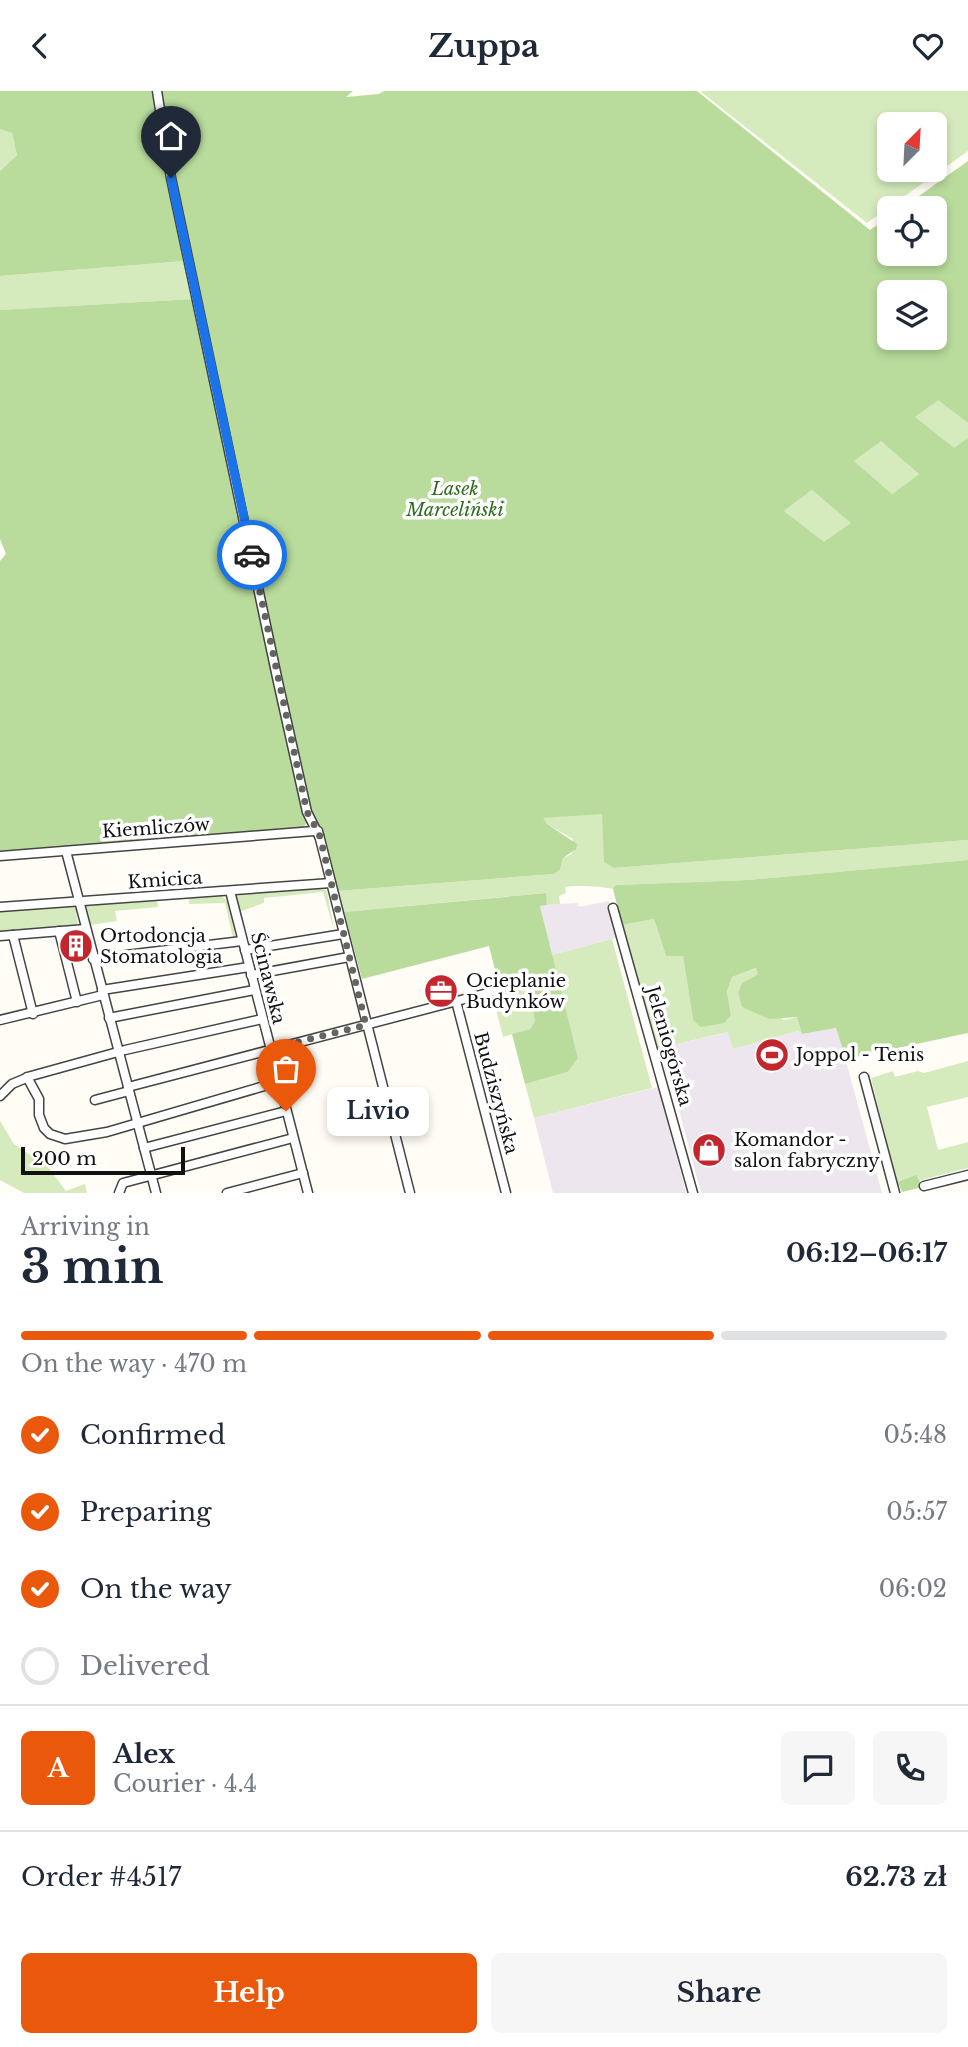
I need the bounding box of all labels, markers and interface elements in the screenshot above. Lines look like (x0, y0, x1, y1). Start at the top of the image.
text: Zuppa (429, 26, 539, 66)
icon: back (21, 27, 59, 65)
icon: heart (909, 27, 947, 65)
pin (141, 106, 201, 178)
north arrow (877, 112, 947, 182)
map controls (877, 112, 947, 350)
icon: home (152, 117, 190, 155)
button: locate (877, 196, 947, 266)
button: layers (877, 280, 947, 350)
park label: Lasek Marceliński (405, 478, 505, 521)
courier (217, 520, 287, 590)
icon: car (233, 536, 271, 574)
street label: Kiemliczów (101, 813, 211, 843)
street label: Kmicica (127, 866, 203, 894)
place label: Ortodoncja Stomatologia (100, 925, 222, 968)
building icon: Ortodoncja Stomatologia (57, 927, 95, 965)
street label: Ścinawska (246, 930, 291, 1026)
place label: Ocieplanie Budynków (466, 970, 566, 1013)
office icon: Ocieplanie Budynków (422, 972, 460, 1010)
street label: Jeleniogórska (641, 982, 697, 1109)
street label: Budziszyńska (469, 1030, 523, 1156)
sports icon: Joppol - Tenis (753, 1036, 791, 1074)
pin (256, 1039, 316, 1111)
place label: Joppol - Tenis (794, 1044, 924, 1066)
icon: bag (267, 1050, 305, 1088)
callout: Livio (328, 1087, 430, 1135)
text: Livio (346, 1097, 410, 1125)
place label: Komandor - salon fabryczny (734, 1129, 880, 1172)
shop icon: Komandor - salon fabryczny (690, 1131, 728, 1169)
scale bar (21, 1144, 186, 1176)
text: 200 m (32, 1147, 97, 1170)
text: Arriving in (21, 1213, 150, 1241)
text: 06:12–06:17 (786, 1237, 947, 1269)
text: 3 min (21, 1238, 163, 1295)
text: On the way · 470 m (21, 1350, 247, 1378)
icon: check (21, 1416, 59, 1454)
text: Confirmed (80, 1419, 225, 1451)
text: 05:48 (884, 1421, 947, 1449)
icon: check (21, 1493, 59, 1531)
text: Preparing (80, 1496, 212, 1528)
text: 05:57 (886, 1498, 947, 1526)
icon: check (21, 1570, 59, 1608)
text: On the way (80, 1573, 232, 1605)
text: 06:02 (879, 1575, 947, 1603)
text: Delivered (80, 1650, 210, 1682)
button: chat (781, 1731, 855, 1805)
button: phone (873, 1731, 947, 1805)
text: Alex (113, 1738, 175, 1770)
text: A (47, 1752, 69, 1784)
text: Courier · 4.4 (113, 1770, 257, 1798)
text: Order #4517 (21, 1861, 181, 1893)
text: 62.73 zł (845, 1861, 947, 1893)
button: Help (21, 1953, 477, 2033)
button: Share (491, 1953, 947, 2033)

